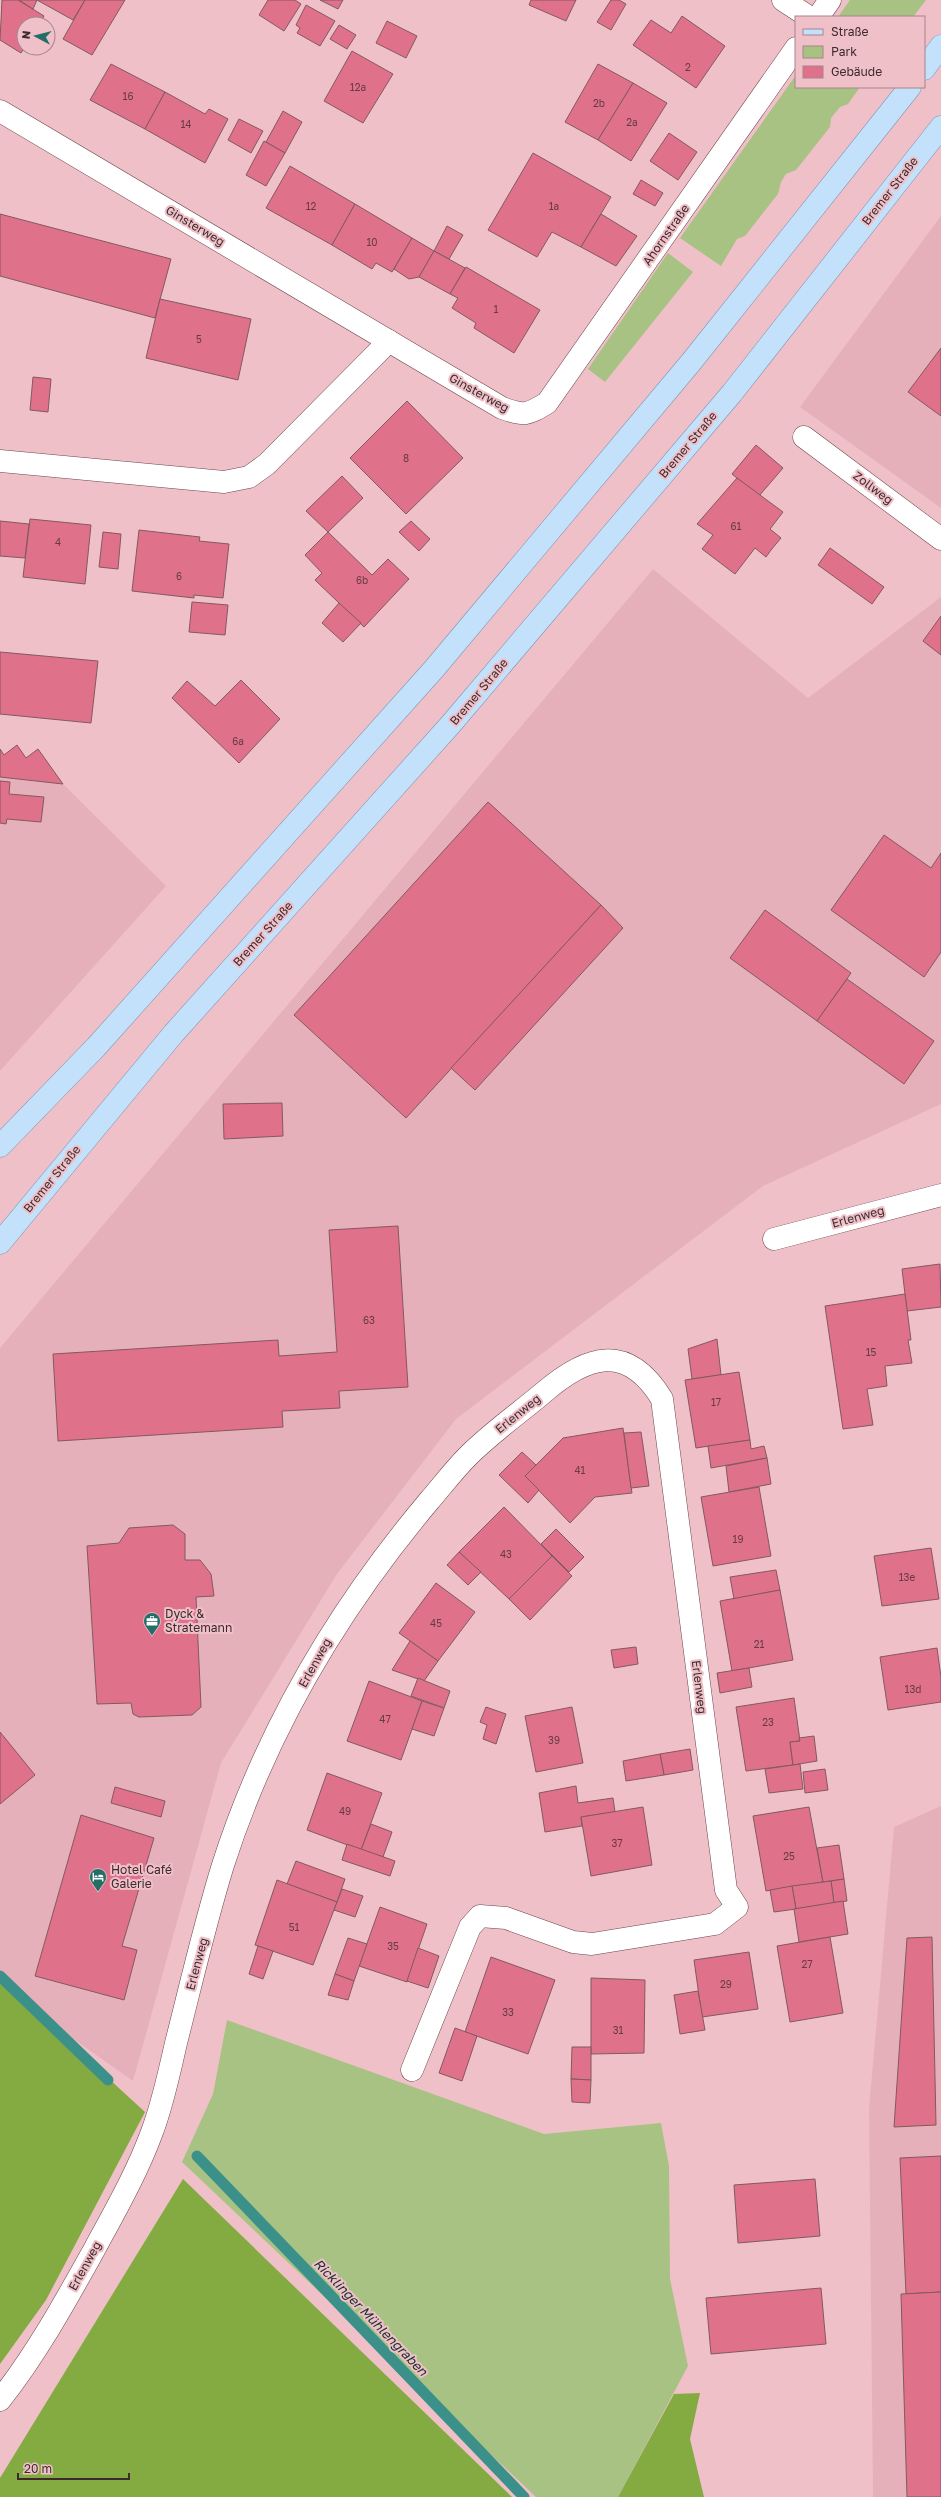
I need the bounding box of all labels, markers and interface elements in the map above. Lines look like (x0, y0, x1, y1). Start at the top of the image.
north arrow (16, 16, 56, 56)
legend (795, 16, 925, 88)
text: Straße (831, 24, 869, 39)
text: N (19, 30, 33, 40)
text: Park (831, 44, 857, 59)
house number: 2 (685, 61, 691, 73)
text: Gebäude (831, 64, 882, 79)
house number: 12a (350, 81, 366, 93)
house number: 16 (123, 90, 133, 102)
house number: 2b (593, 97, 605, 109)
house number: 2a (626, 116, 638, 128)
house number: 14 (181, 118, 191, 130)
street label: Bremer Straße (858, 154, 921, 228)
house number: 12 (306, 200, 317, 212)
house number: 1a (549, 200, 559, 212)
street label: Ahornstraße (639, 201, 692, 268)
street label: Ginsterweg (163, 202, 227, 249)
house number: 10 (366, 236, 378, 248)
house number: 1 (494, 303, 499, 315)
house number: 5 (196, 333, 202, 345)
street label: Ginsterweg (447, 370, 512, 415)
street label: Bremer Straße (655, 408, 720, 481)
house number: 8 (403, 452, 409, 464)
street label: Zollweg (851, 468, 896, 507)
house number: 61 (731, 520, 742, 532)
house number: 4 (55, 536, 61, 548)
house number: 6 (176, 570, 182, 582)
house number: 6b (356, 574, 368, 586)
street label: Bremer Straße (446, 655, 511, 728)
house number: 6a (232, 735, 244, 747)
street label: Bremer Straße (230, 898, 296, 969)
street label: Bremer Straße (20, 1142, 83, 1215)
street label: Erlenweg (830, 1202, 886, 1231)
house number: 63 (363, 1314, 375, 1326)
house number: 15 (866, 1346, 877, 1358)
street label: Erlenweg (492, 1391, 543, 1436)
house number: 17 (711, 1396, 721, 1408)
house number: 41 (575, 1464, 586, 1476)
house number: 19 (733, 1533, 743, 1545)
house number: 43 (500, 1548, 512, 1560)
house number: 13e (899, 1571, 915, 1583)
place label: Dyck & Stratemann (165, 1606, 232, 1635)
office icon: Dyck & Stratemann (142, 1611, 162, 1636)
house number: 45 (430, 1617, 442, 1629)
street label: Erlenweg (295, 1636, 334, 1690)
house number: 21 (754, 1638, 764, 1650)
street label: Erlenweg (689, 1659, 710, 1715)
house number: 13d (905, 1683, 921, 1695)
house number: 47 (379, 1713, 391, 1725)
house number: 23 (762, 1716, 774, 1728)
house number: 39 (548, 1734, 560, 1746)
house number: 49 (339, 1805, 351, 1817)
house number: 37 (611, 1837, 623, 1849)
house number: 25 (783, 1850, 795, 1862)
place label: Hotel Café Galerie (111, 1862, 172, 1891)
hotel icon: Hotel Café Galerie (88, 1867, 108, 1892)
house number: 51 (289, 1921, 299, 1933)
street label: Erlenweg (182, 1936, 211, 1992)
house number: 35 (387, 1940, 399, 1952)
house number: 27 (801, 1958, 813, 1970)
house number: 29 (720, 1978, 732, 1990)
house number: 33 (502, 2006, 514, 2018)
house number: 31 (613, 2024, 623, 2036)
street label: Erlenweg (65, 2239, 104, 2293)
water label: Ricklinger Mühlengraben (311, 2255, 432, 2380)
scale bar (18, 2455, 129, 2481)
text: 20 m (24, 2461, 52, 2476)

